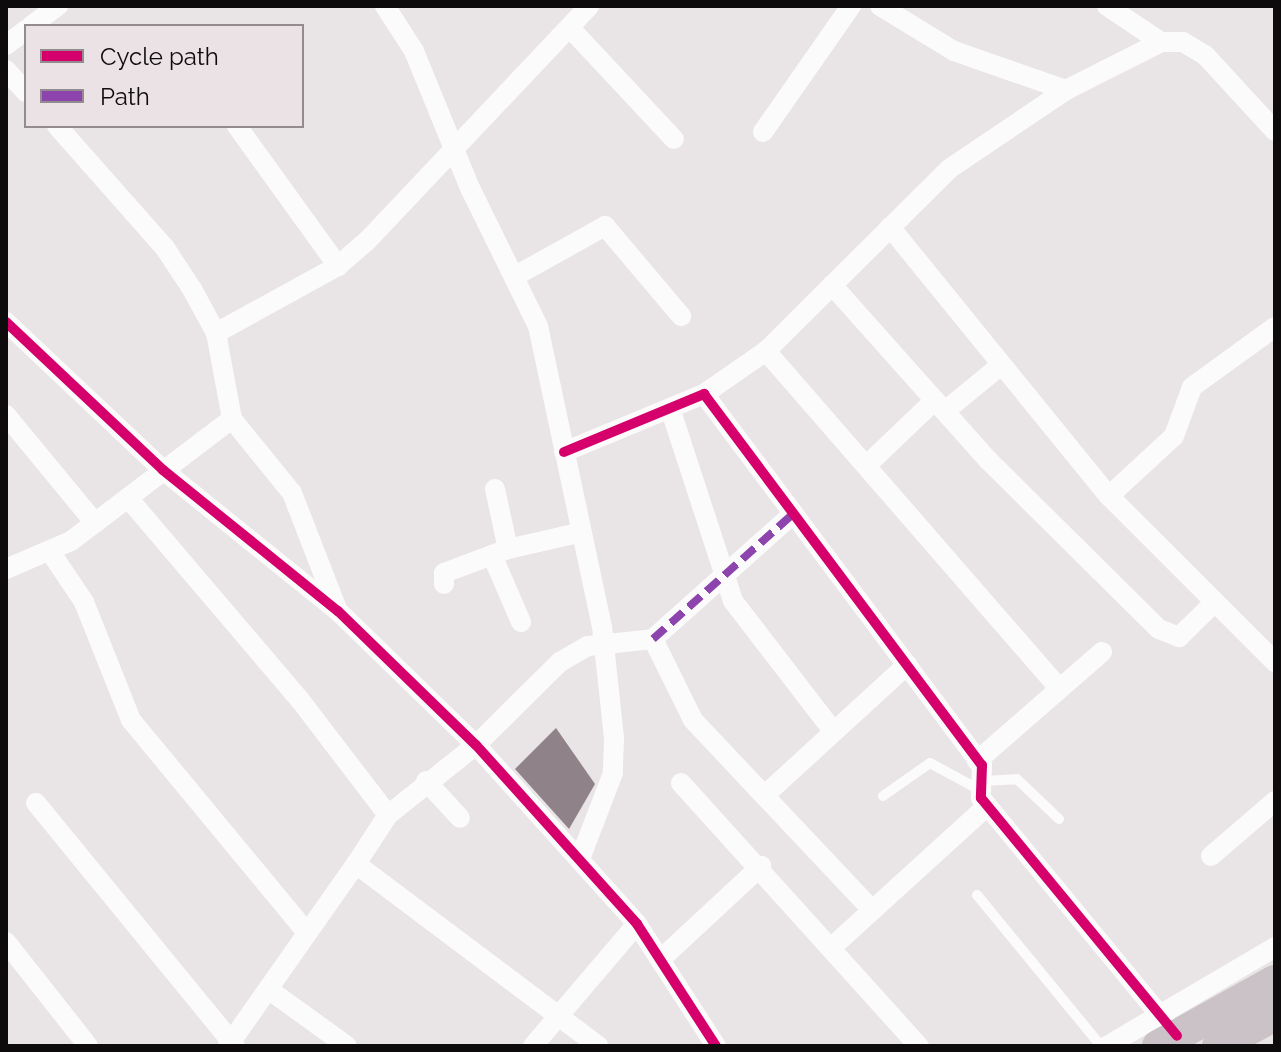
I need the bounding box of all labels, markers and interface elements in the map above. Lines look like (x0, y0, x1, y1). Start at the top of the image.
legend (24, 24, 304, 128)
text: Cycle path (100, 42, 219, 71)
text: Path (100, 82, 150, 111)

